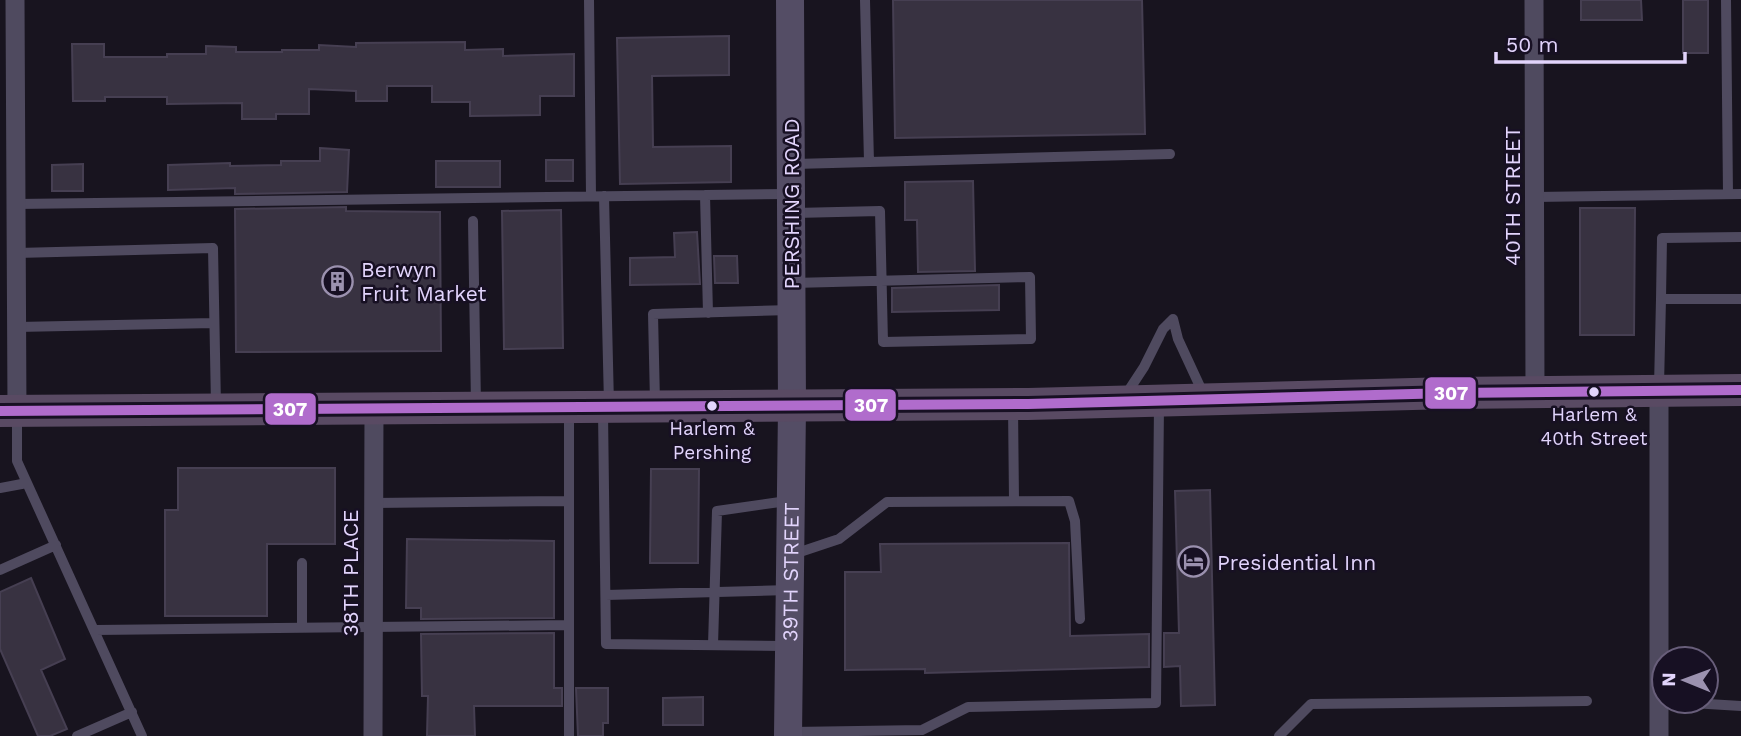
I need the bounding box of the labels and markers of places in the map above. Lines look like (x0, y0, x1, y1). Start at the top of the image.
place label: Berwyn Fruit Market (361, 257, 487, 306)
building icon: Berwyn Fruit Market (321, 264, 355, 298)
marker: Harlem & 40th Street (1587, 385, 1601, 399)
marker: Harlem & Pershing (705, 399, 719, 413)
place label: Harlem & 40th Street (1541, 403, 1647, 450)
place label: Harlem & Pershing (669, 417, 755, 464)
hotel icon: Presidential Inn (1177, 545, 1211, 579)
place label: Presidential Inn (1217, 550, 1376, 575)

